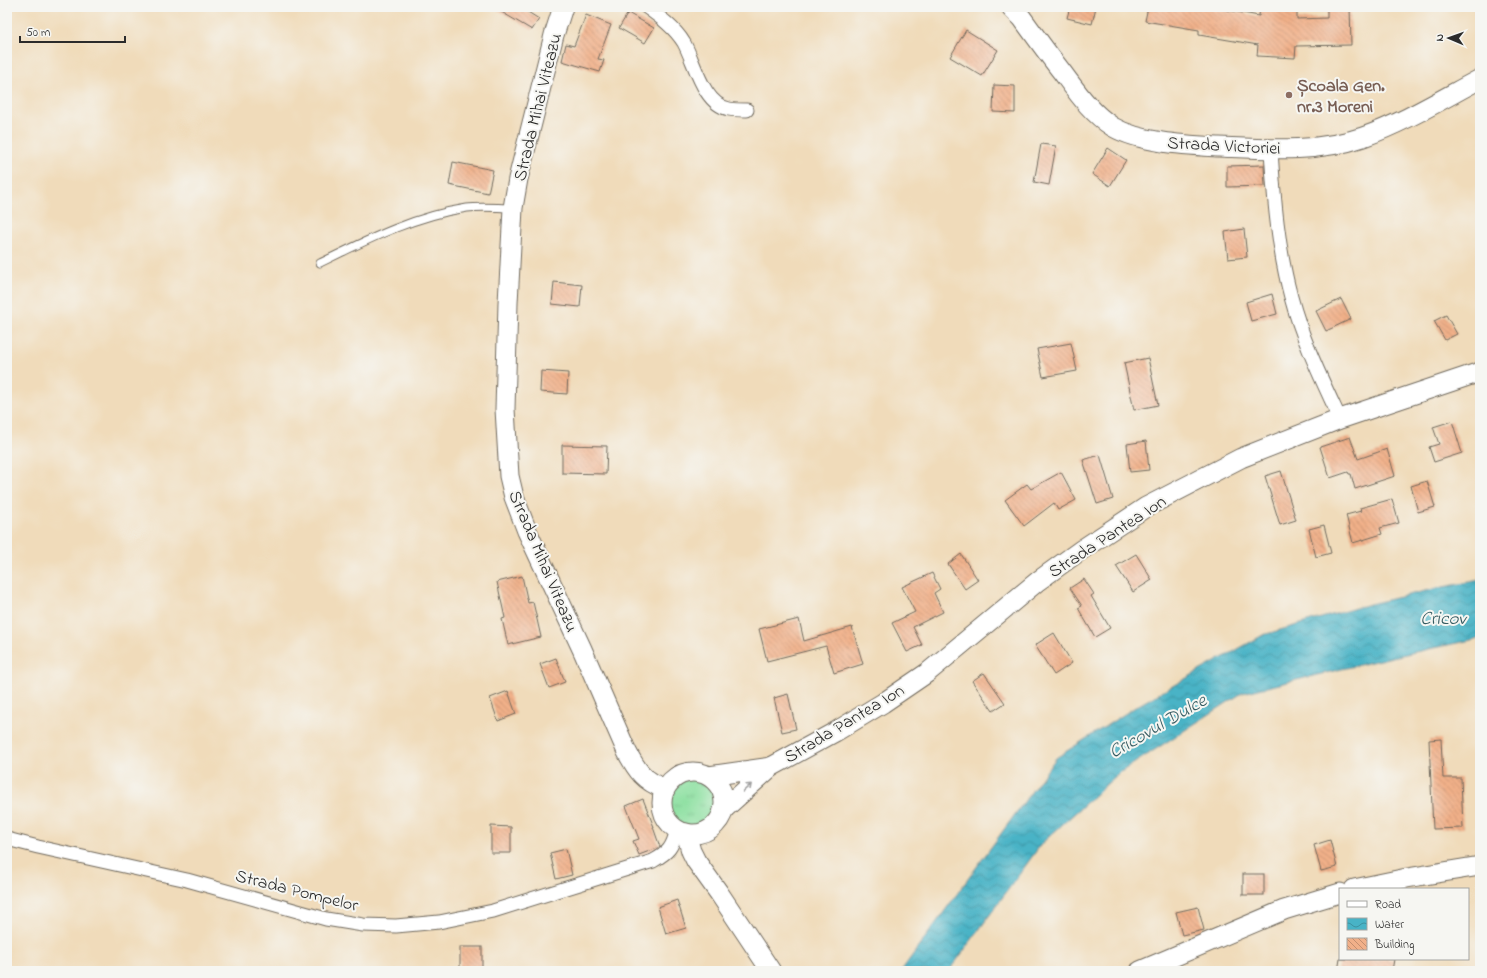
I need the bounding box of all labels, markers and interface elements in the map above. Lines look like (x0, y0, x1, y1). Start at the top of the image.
scale bar (20, 18, 125, 44)
north arrow (1429, 18, 1469, 58)
text: 50 m (26, 24, 50, 42)
street label: Strada Mihai Viteazu (508, 31, 570, 184)
text: N (1432, 34, 1448, 42)
place label: Școala Gen. nr.3 Moreni (1297, 74, 1385, 121)
marker: Școala Gen. nr.3 Moreni (1284, 90, 1294, 100)
street label: Strada Victoriei (1167, 131, 1281, 163)
street label: Strada Mihai Viteazu (501, 487, 584, 637)
street label: Strada Pantea Ion (1044, 490, 1172, 586)
water label: Cricov (1420, 606, 1468, 633)
street label: Strada Pantea Ion (780, 678, 910, 771)
water label: Cricovul Dulce (1104, 687, 1214, 766)
one-way arrow (742, 784, 752, 793)
street label: Strada Pompelor (232, 864, 361, 920)
legend (1339, 888, 1469, 960)
text: Road (1375, 896, 1401, 914)
text: Water (1375, 916, 1404, 934)
text: Building (1374, 936, 1414, 955)

